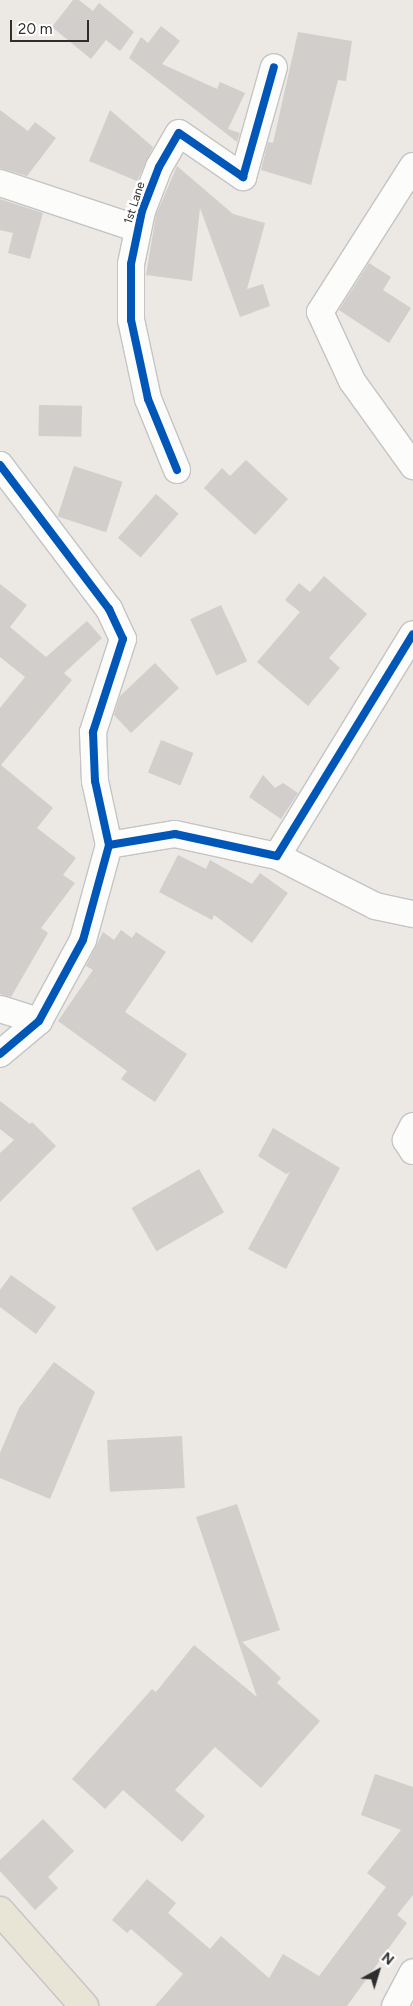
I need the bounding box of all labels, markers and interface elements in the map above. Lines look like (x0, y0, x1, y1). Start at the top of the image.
scale bar (12, 10, 91, 42)
text: 20 m (18, 20, 52, 38)
street label: 1st Lane (121, 180, 149, 226)
north arrow (353, 1946, 403, 1996)
text: N (378, 1949, 397, 1969)

